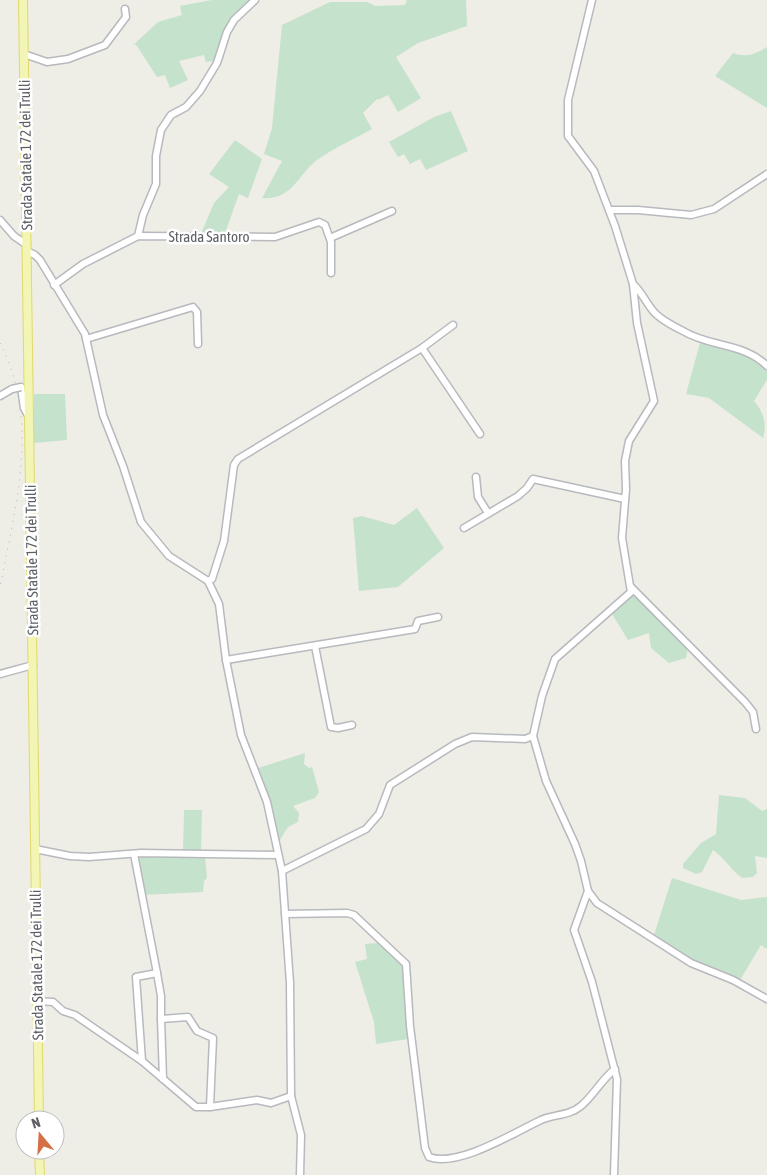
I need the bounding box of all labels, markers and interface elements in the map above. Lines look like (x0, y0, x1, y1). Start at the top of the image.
street label: Strada Statale 172 dei Trulli (16, 79, 35, 231)
street label: Strada Santoro (168, 228, 250, 245)
street label: Strada Statale 172 dei Trulli (22, 484, 41, 636)
street label: Strada Statale 172 dei Trulli (27, 889, 46, 1041)
north arrow (15, 1110, 65, 1160)
text: N (30, 1114, 42, 1132)

